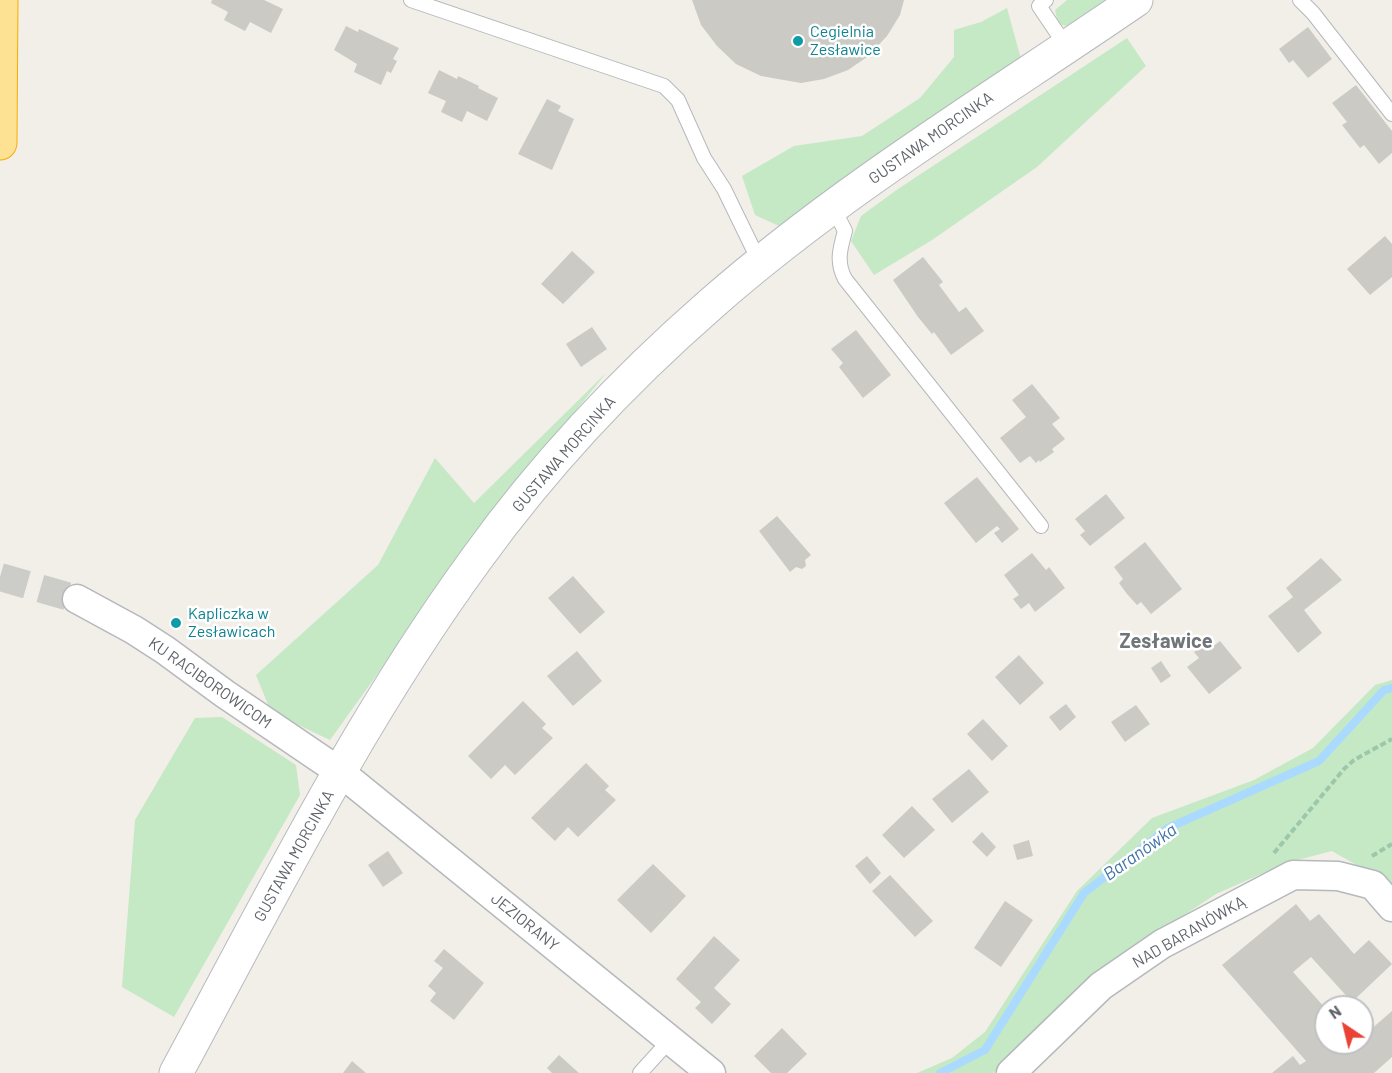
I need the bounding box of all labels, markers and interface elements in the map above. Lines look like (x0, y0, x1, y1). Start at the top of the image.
place label: Cegielnia Zesławice (810, 22, 881, 60)
marker: Cegielnia Zesławice (791, 34, 805, 48)
street label: GUSTAWA MORCINKA (865, 88, 997, 188)
street label: GUSTAWA MORCINKA (508, 392, 620, 516)
place label: Kapliczka w Zesławicach (188, 604, 275, 642)
marker: Kapliczka w Zesławicach (169, 616, 183, 630)
district label: Zesławice (1119, 629, 1213, 653)
street label: KU RACIBOROWICOM (145, 633, 275, 733)
street label: GUSTAWA MORCINKA (250, 787, 338, 925)
water label: Baranówka (1099, 819, 1181, 885)
street label: JEZIORANY (487, 889, 563, 955)
street label: NAD BARANÓWKĄ (1129, 892, 1249, 972)
north arrow (1314, 995, 1374, 1055)
text: N (1325, 1001, 1344, 1022)

